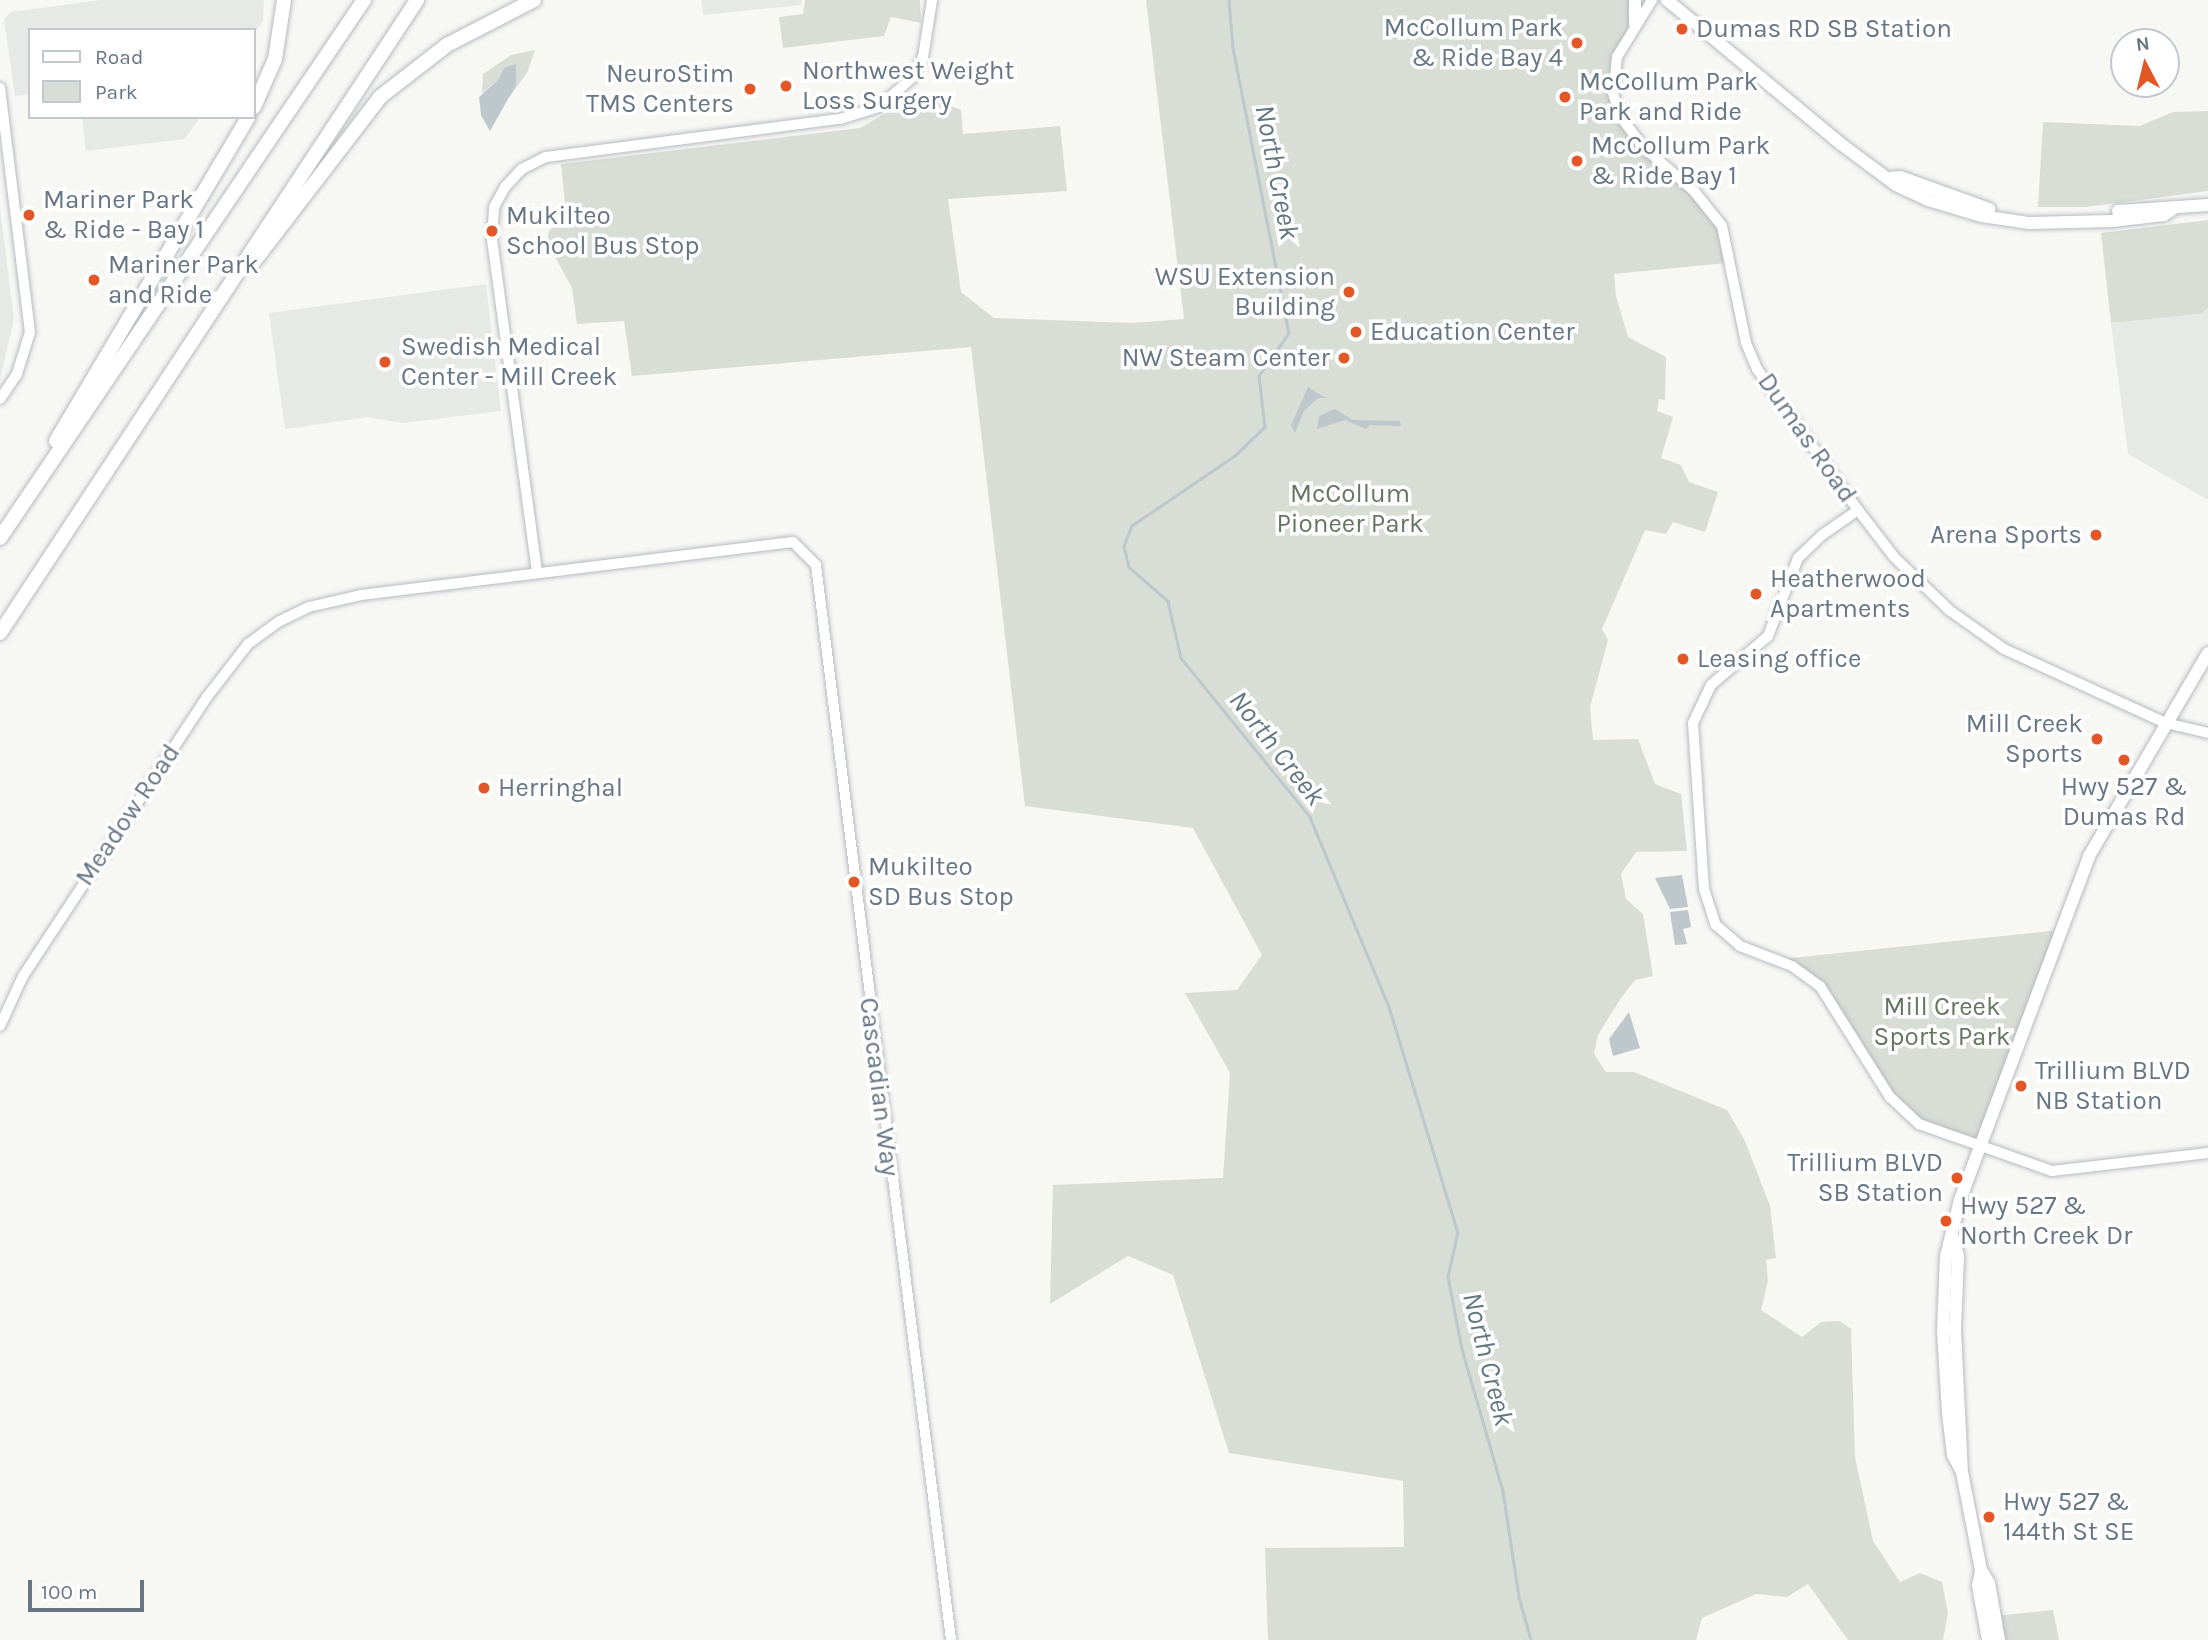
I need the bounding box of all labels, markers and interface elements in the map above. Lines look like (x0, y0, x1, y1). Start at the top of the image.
place label: McCollum Park & Ride Bay 4 (1384, 12, 1563, 74)
place label: Dumas RD SB Station (1696, 13, 1952, 45)
marker: Dumas RD SB Station (1674, 21, 1690, 37)
legend (28, 28, 256, 119)
north arrow (2110, 28, 2180, 98)
text: N (2135, 32, 2151, 56)
marker: McCollum Park & Ride Bay 4 (1569, 35, 1585, 51)
text: Road (95, 45, 143, 69)
place label: Northwest Weight Loss Surgery (802, 55, 1014, 116)
place label: NeuroStim TMS Centers (586, 58, 734, 119)
place label: McCollum Park Park and Ride (1579, 66, 1758, 128)
marker: Northwest Weight Loss Surgery (776, 76, 796, 96)
marker: NeuroStim TMS Centers (740, 79, 760, 99)
text: Park (95, 80, 138, 104)
marker: McCollum Park Park and Ride (1557, 89, 1573, 105)
water label: North Creek (1247, 102, 1307, 242)
place label: McCollum Park & Ride Bay 1 (1591, 130, 1770, 192)
marker: McCollum Park & Ride Bay 1 (1569, 153, 1585, 169)
place label: Mariner Park & Ride - Bay 1 (43, 184, 204, 246)
place label: Mukilteo School Bus Stop (506, 200, 699, 262)
marker: Mariner Park & Ride - Bay 1 (21, 207, 37, 223)
marker: Mukilteo School Bus Stop (484, 223, 500, 239)
place label: Mariner Park and Ride (108, 249, 259, 310)
place label: WSU Extension Building (1155, 261, 1335, 322)
marker: Mariner Park and Ride (86, 272, 102, 288)
marker: WSU Extension Building (1341, 284, 1357, 300)
place label: Education Center (1370, 316, 1575, 348)
marker: Education Center (1348, 324, 1364, 340)
place label: Swedish Medical Center - Mill Creek (401, 331, 617, 392)
place label: NW Steam Center (1122, 342, 1330, 374)
marker: NW Steam Center (1336, 350, 1352, 366)
marker: Swedish Medical Center - Mill Creek (375, 352, 395, 372)
street label: Dumas Road (1751, 367, 1863, 509)
park label: McCollum Pioneer Park (1276, 478, 1424, 540)
place label: Arena Sports (1930, 519, 2082, 551)
marker: Arena Sports (2088, 527, 2104, 543)
place label: Heatherwood Apartments (1770, 563, 1926, 624)
marker: Heatherwood Apartments (1748, 586, 1764, 602)
place label: Leasing office (1697, 643, 1861, 675)
marker: Leasing office (1675, 651, 1691, 667)
water label: North Creek (1222, 684, 1332, 812)
place label: Mill Creek Sports (1966, 708, 2083, 770)
marker: Mill Creek Sports (2089, 731, 2105, 747)
street label: Meadow Road (69, 738, 187, 892)
marker: Hwy 527 & Dumas Rd (2116, 752, 2132, 768)
place label: Hwy 527 & Dumas Rd (2061, 771, 2187, 832)
place label: Herringhal (498, 772, 623, 804)
marker: Herringhal (476, 780, 492, 796)
place label: Mukilteo SD Bus Stop (868, 851, 1014, 912)
marker: Mukilteo SD Bus Stop (846, 874, 862, 890)
park label: Mill Creek Sports Park (1874, 991, 2010, 1052)
street label: Cascadian Way (853, 996, 905, 1178)
place label: Trillium BLVD NB Station (2035, 1055, 2191, 1116)
marker: Trillium BLVD NB Station (2013, 1078, 2029, 1094)
place label: Trillium BLVD SB Station (1787, 1147, 1943, 1208)
marker: Trillium BLVD SB Station (1949, 1170, 1965, 1186)
place label: Hwy 527 & North Creek Dr (1960, 1190, 2132, 1252)
marker: Hwy 527 & North Creek Dr (1938, 1213, 1954, 1229)
water label: North Creek (1455, 1289, 1521, 1429)
place label: Hwy 527 & 144th St SE (2003, 1486, 2134, 1548)
marker: Hwy 527 & 144th St SE (1981, 1509, 1997, 1525)
scale bar (32, 1566, 147, 1610)
text: 100 m (41, 1580, 98, 1604)

